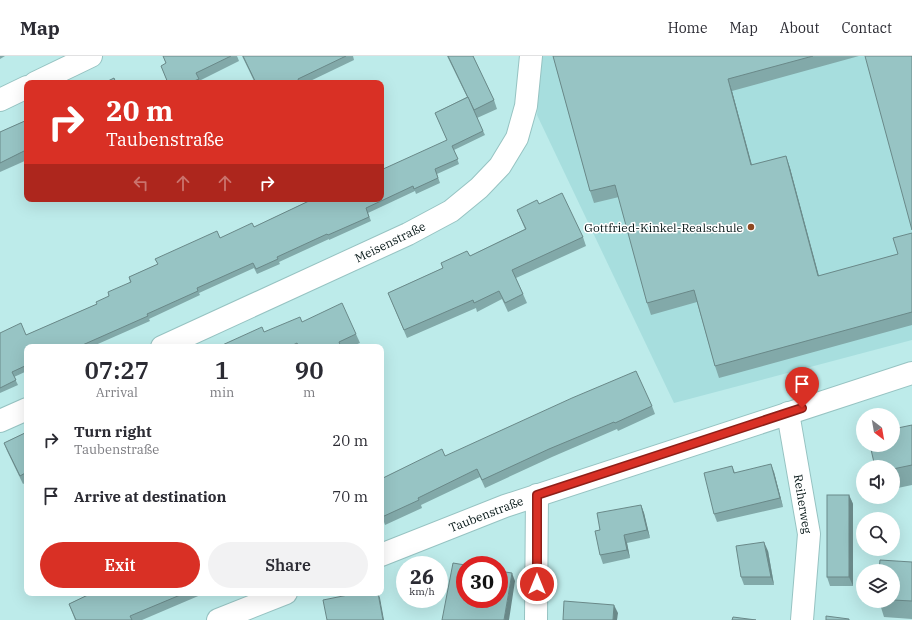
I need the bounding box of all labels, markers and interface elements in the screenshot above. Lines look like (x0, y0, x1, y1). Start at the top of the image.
text: Map (20, 16, 60, 40)
text: Home (668, 19, 707, 37)
text: Map (729, 19, 758, 37)
text: About (780, 19, 819, 37)
text: Contact (841, 19, 892, 37)
text: 20 m (106, 92, 173, 129)
icon: right (40, 96, 92, 148)
text: Taubenstraße (106, 128, 224, 151)
icon: left (130, 172, 152, 194)
icon: ahead (172, 172, 194, 194)
icon: ahead (214, 172, 236, 194)
icon: right (256, 172, 278, 194)
street label: Meisenstraße (352, 218, 428, 266)
place label: Gottfried-Kinkel-Realschule (584, 220, 743, 235)
marker: Gottfried-Kinkel-Realschule (746, 222, 756, 232)
text: 07:27 (84, 354, 149, 386)
text: 1 (215, 354, 229, 386)
text: 90 (295, 354, 324, 386)
pin (785, 367, 819, 408)
icon: arrive (791, 373, 813, 395)
text: Arrival (96, 384, 138, 401)
text: min (210, 384, 234, 401)
text: m (303, 384, 315, 401)
north arrow (856, 408, 900, 452)
map controls (856, 408, 900, 608)
text: Turn right (74, 422, 152, 441)
icon: right (40, 429, 62, 451)
text: 20 m (332, 431, 368, 450)
text: Taubenstraße (74, 441, 159, 458)
button: sound (856, 460, 900, 504)
street label: Reiherweg (791, 473, 815, 535)
icon: arrive (40, 485, 62, 507)
text: Arrive at destination (74, 487, 226, 506)
text: 70 m (332, 487, 368, 506)
street label: Taubenstraße (447, 493, 525, 535)
button: search (856, 512, 900, 556)
button: Exit (40, 542, 200, 588)
button: Share (208, 542, 368, 588)
speed limit sign: 30 (456, 556, 508, 608)
text: 26 (410, 563, 434, 590)
position arrow (516, 563, 558, 605)
button: layers (856, 564, 900, 608)
text: km/h (409, 585, 435, 598)

